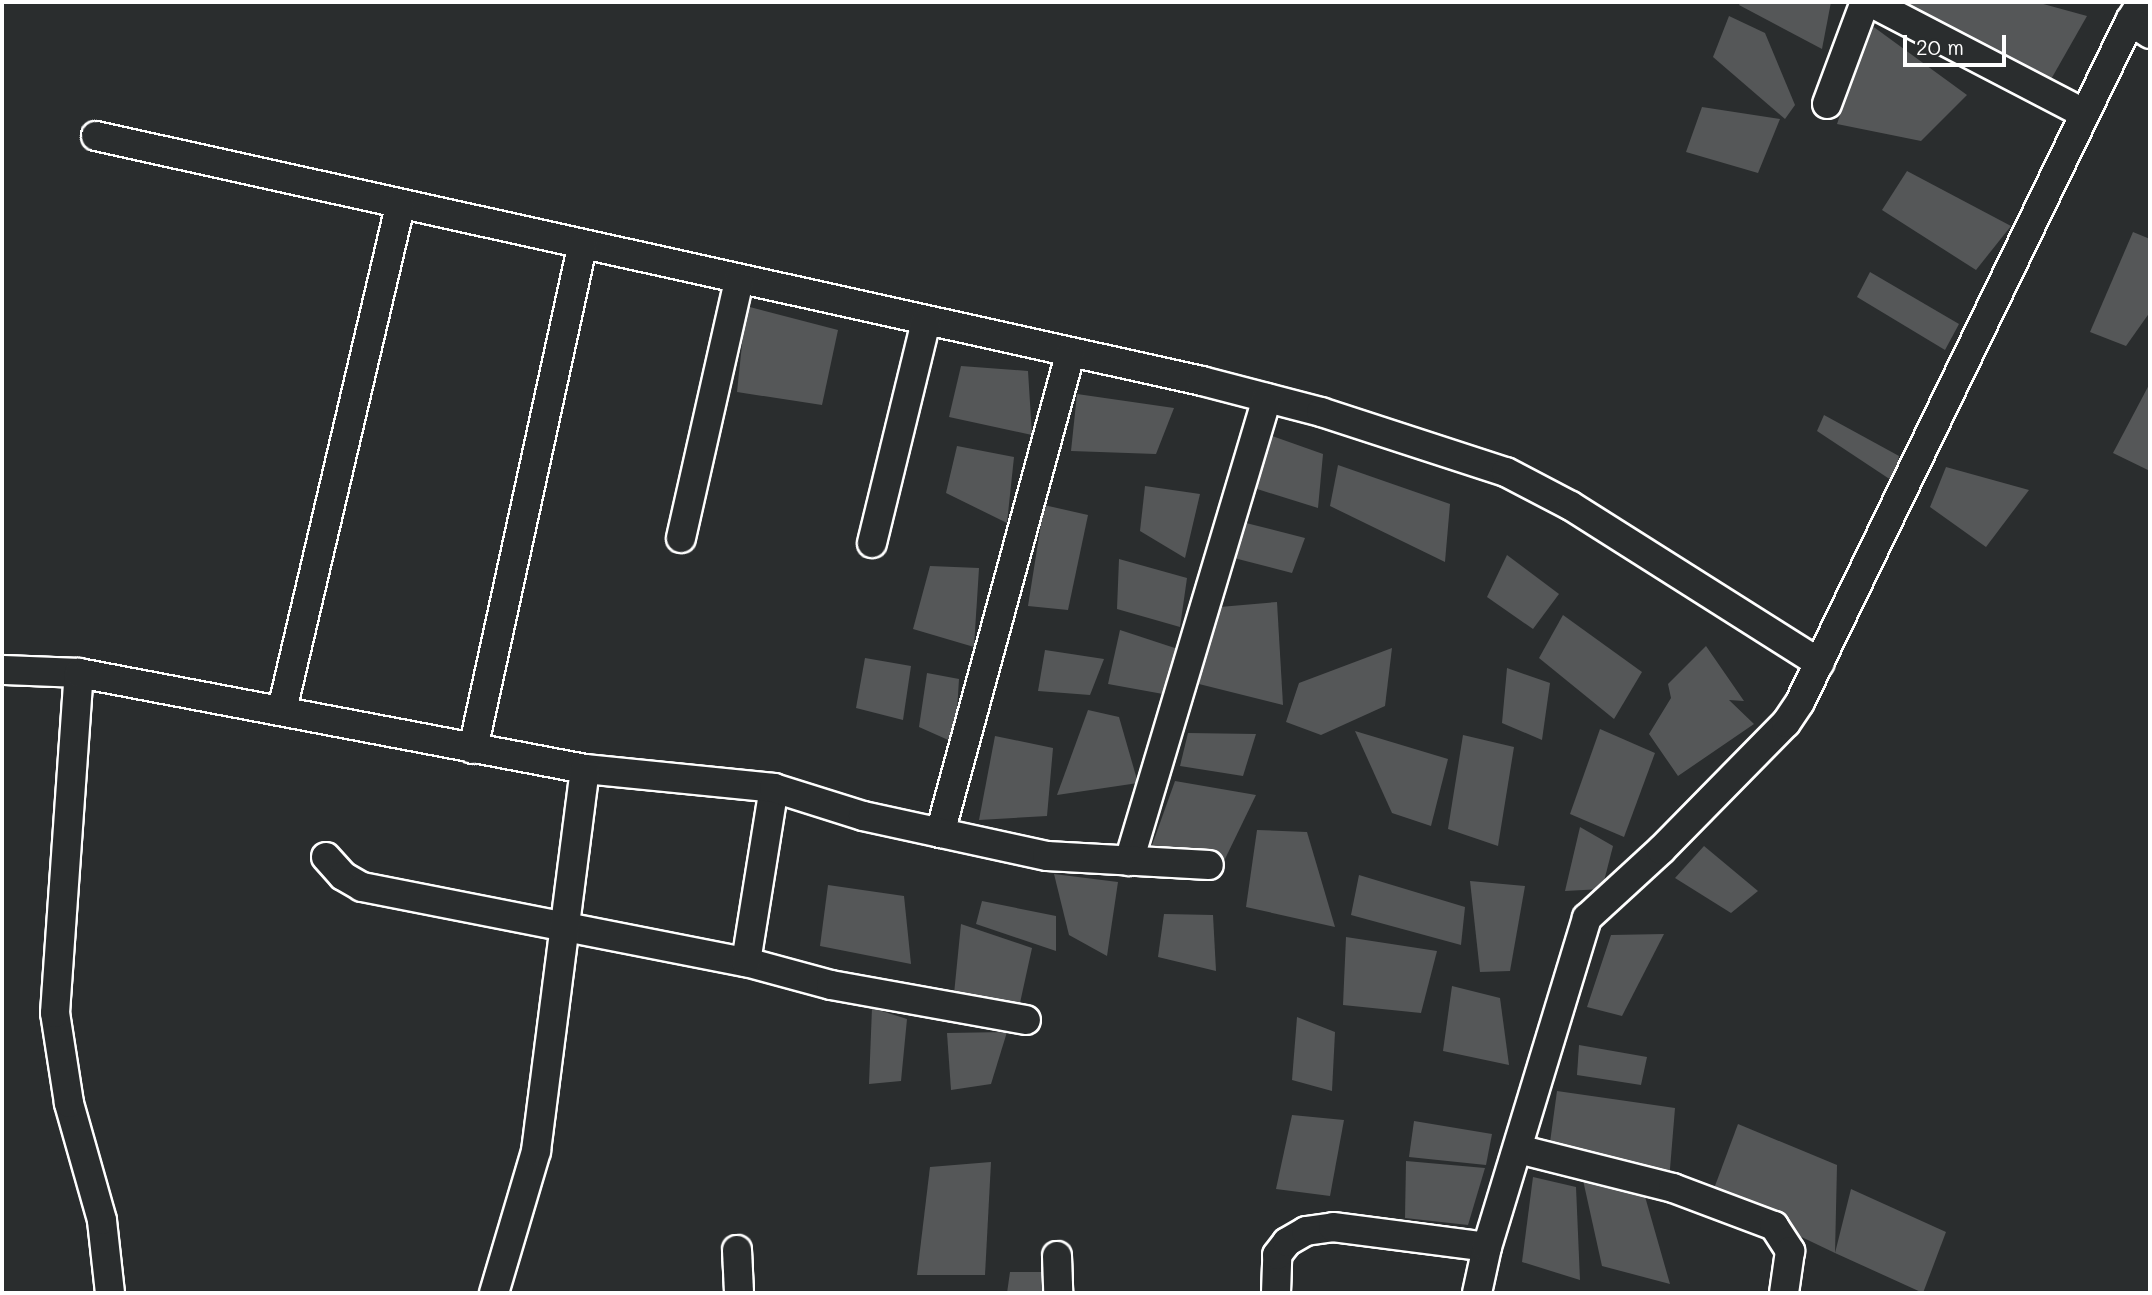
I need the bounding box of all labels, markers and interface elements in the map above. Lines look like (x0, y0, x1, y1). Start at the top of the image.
scale bar (1907, 21, 2010, 65)
text: 20 m (1916, 33, 1964, 60)

